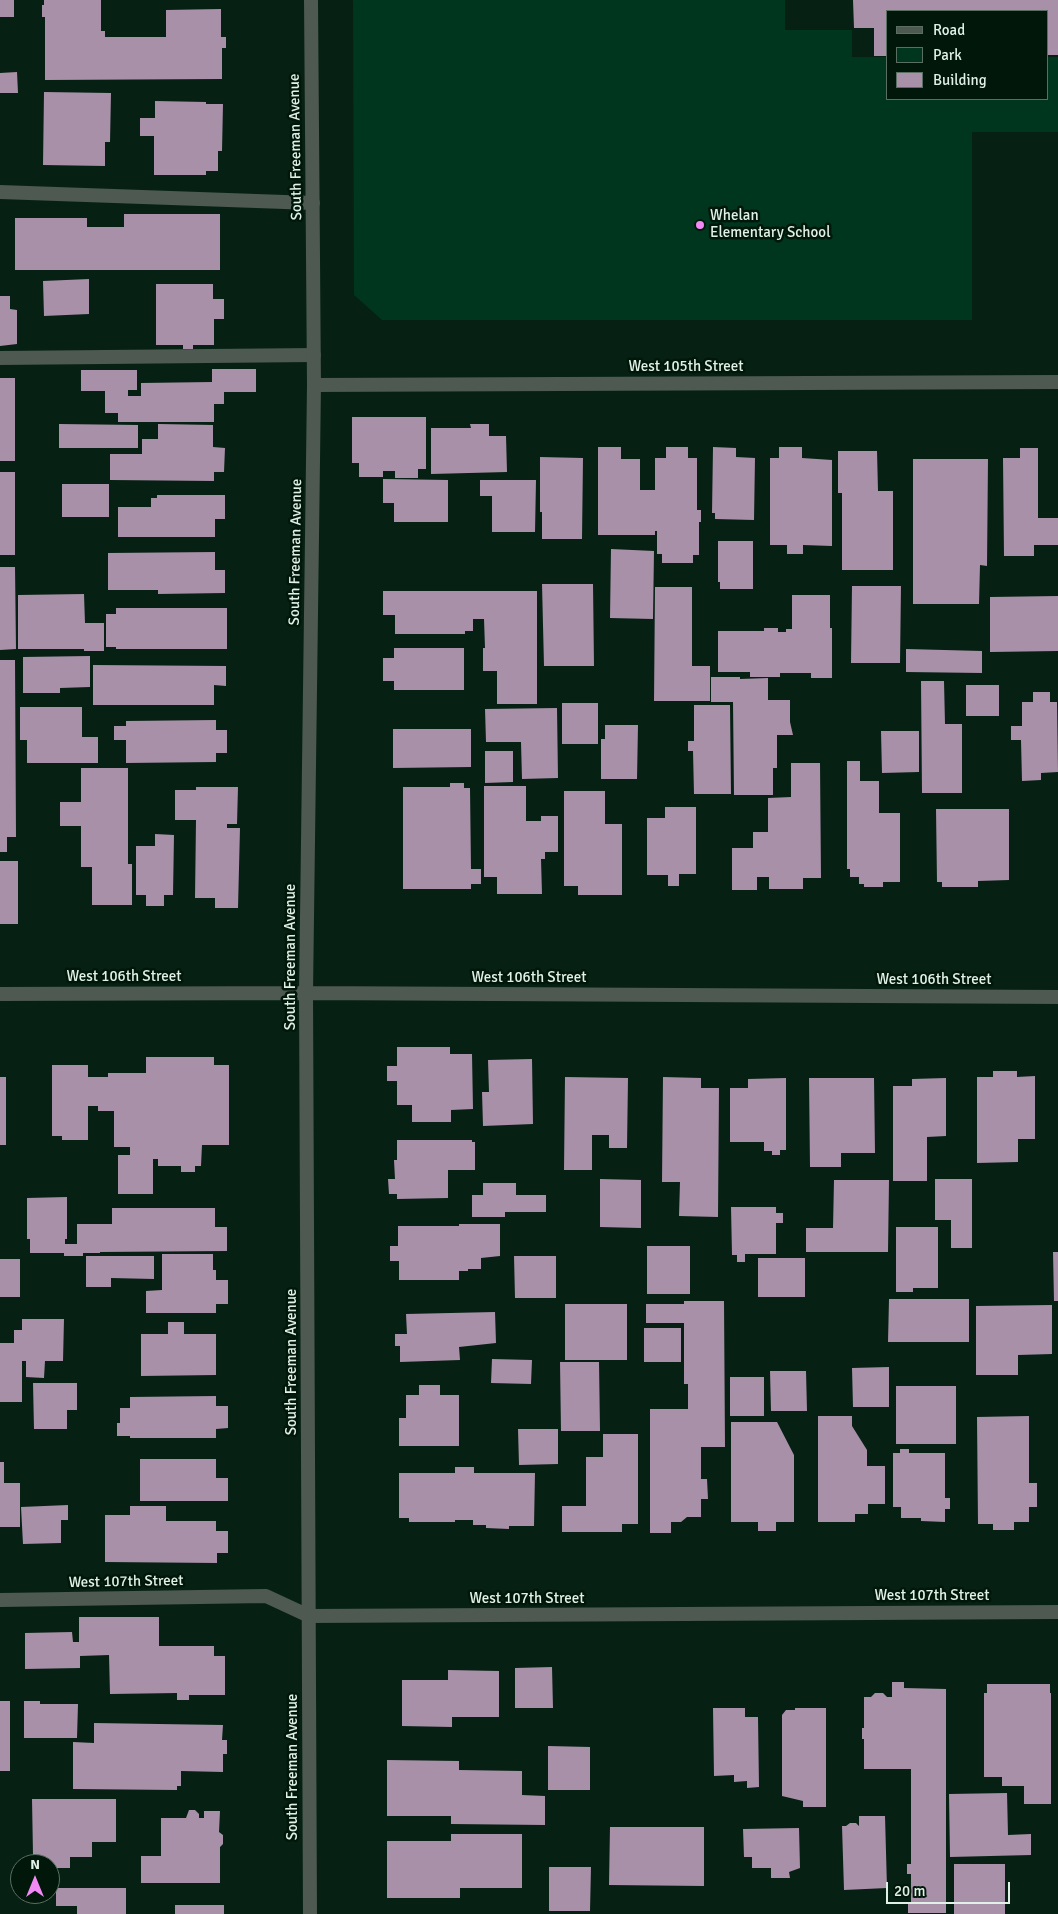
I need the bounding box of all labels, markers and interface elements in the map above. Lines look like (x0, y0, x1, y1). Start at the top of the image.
legend (886, 10, 1048, 100)
text: Road (933, 21, 965, 39)
text: Park (933, 46, 962, 64)
text: Building (933, 71, 987, 89)
street label: South Freeman Avenue (286, 73, 306, 221)
place label: Whelan Elementary School (710, 207, 831, 242)
marker: Whelan Elementary School (694, 219, 706, 231)
street label: West 105th Street (629, 358, 743, 376)
street label: South Freeman Avenue (286, 478, 306, 626)
street label: South Freeman Avenue (282, 884, 300, 1030)
street label: West 106th Street (67, 968, 181, 986)
street label: West 106th Street (472, 969, 586, 987)
street label: West 106th Street (877, 971, 991, 989)
street label: South Freeman Avenue (283, 1289, 301, 1435)
street label: West 107th Street (68, 1572, 184, 1592)
street label: West 107th Street (875, 1587, 989, 1605)
street label: West 107th Street (470, 1590, 584, 1608)
street label: South Freeman Avenue (284, 1694, 302, 1840)
north arrow (10, 1854, 60, 1904)
text: N (30, 1856, 40, 1873)
scale bar (888, 1872, 1012, 1904)
text: 20 m (894, 1882, 925, 1900)

